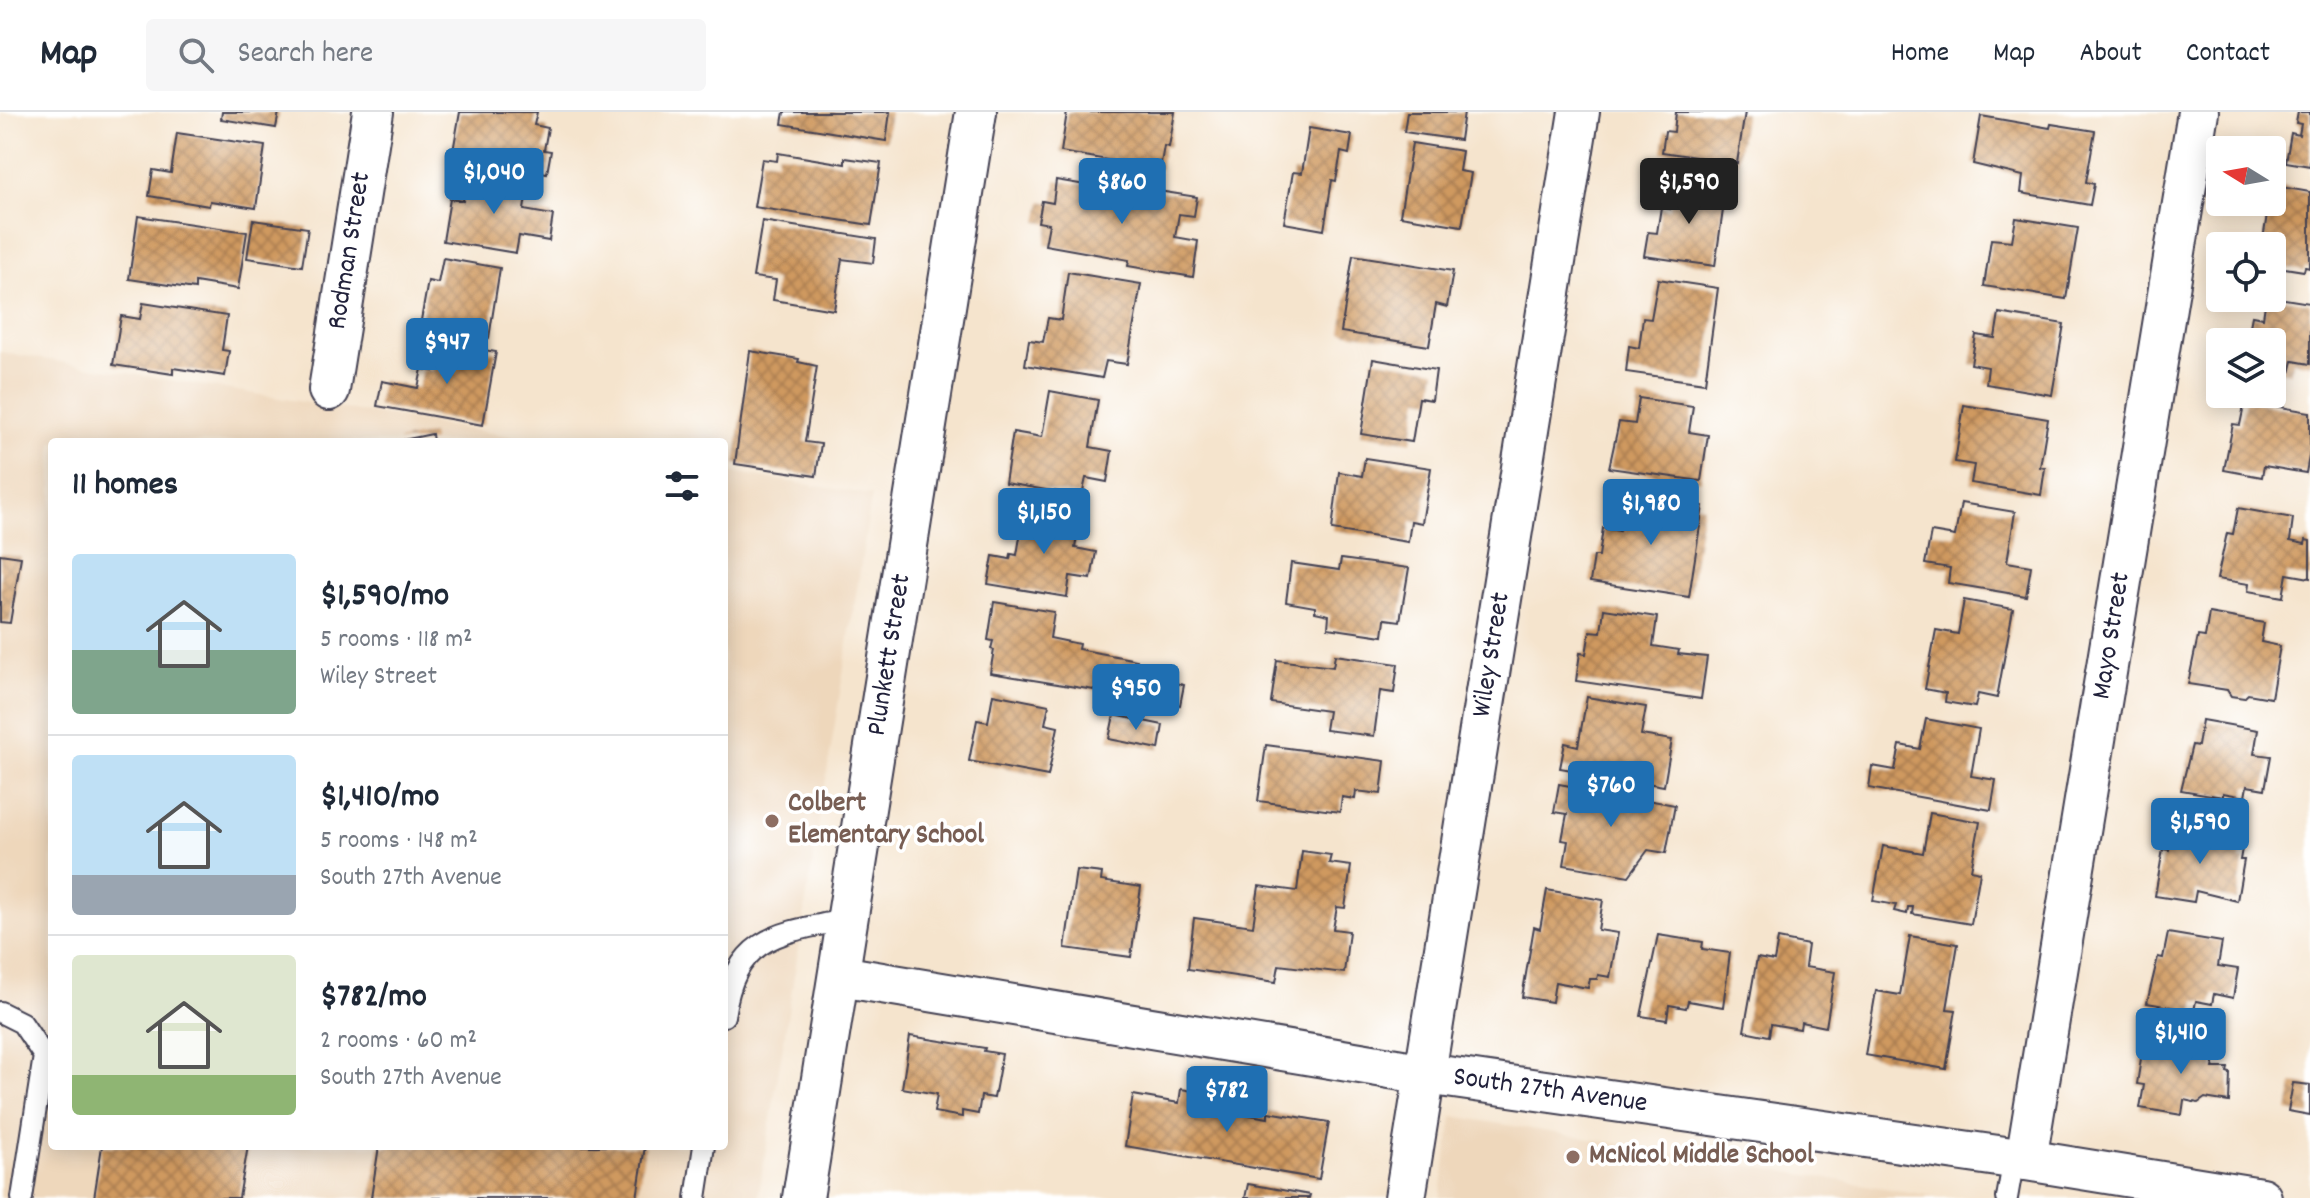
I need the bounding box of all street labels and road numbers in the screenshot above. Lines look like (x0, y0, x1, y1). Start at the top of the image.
street label: Rodman Street (319, 169, 383, 333)
street label: Mayo Street (2083, 570, 2143, 702)
street label: Plunkett Street (858, 571, 924, 739)
street label: Wiley Street (1463, 590, 1523, 720)
street label: South 27th Avenue (1450, 1059, 1650, 1125)

